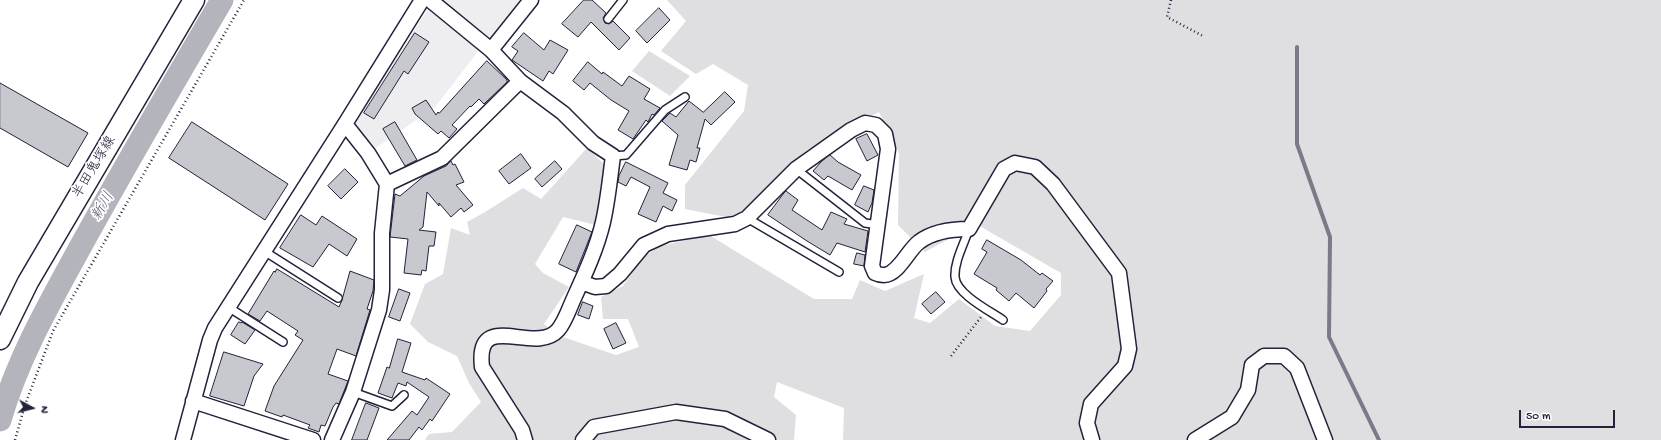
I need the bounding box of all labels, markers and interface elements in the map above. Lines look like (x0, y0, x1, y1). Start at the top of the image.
street label: 半田鬼塚線 (70, 134, 120, 202)
water label: 新川 (89, 190, 119, 224)
north arrow (12, 388, 52, 428)
scale bar (1521, 402, 1617, 428)
text: N (38, 405, 50, 414)
text: 50 m (1526, 410, 1551, 424)

